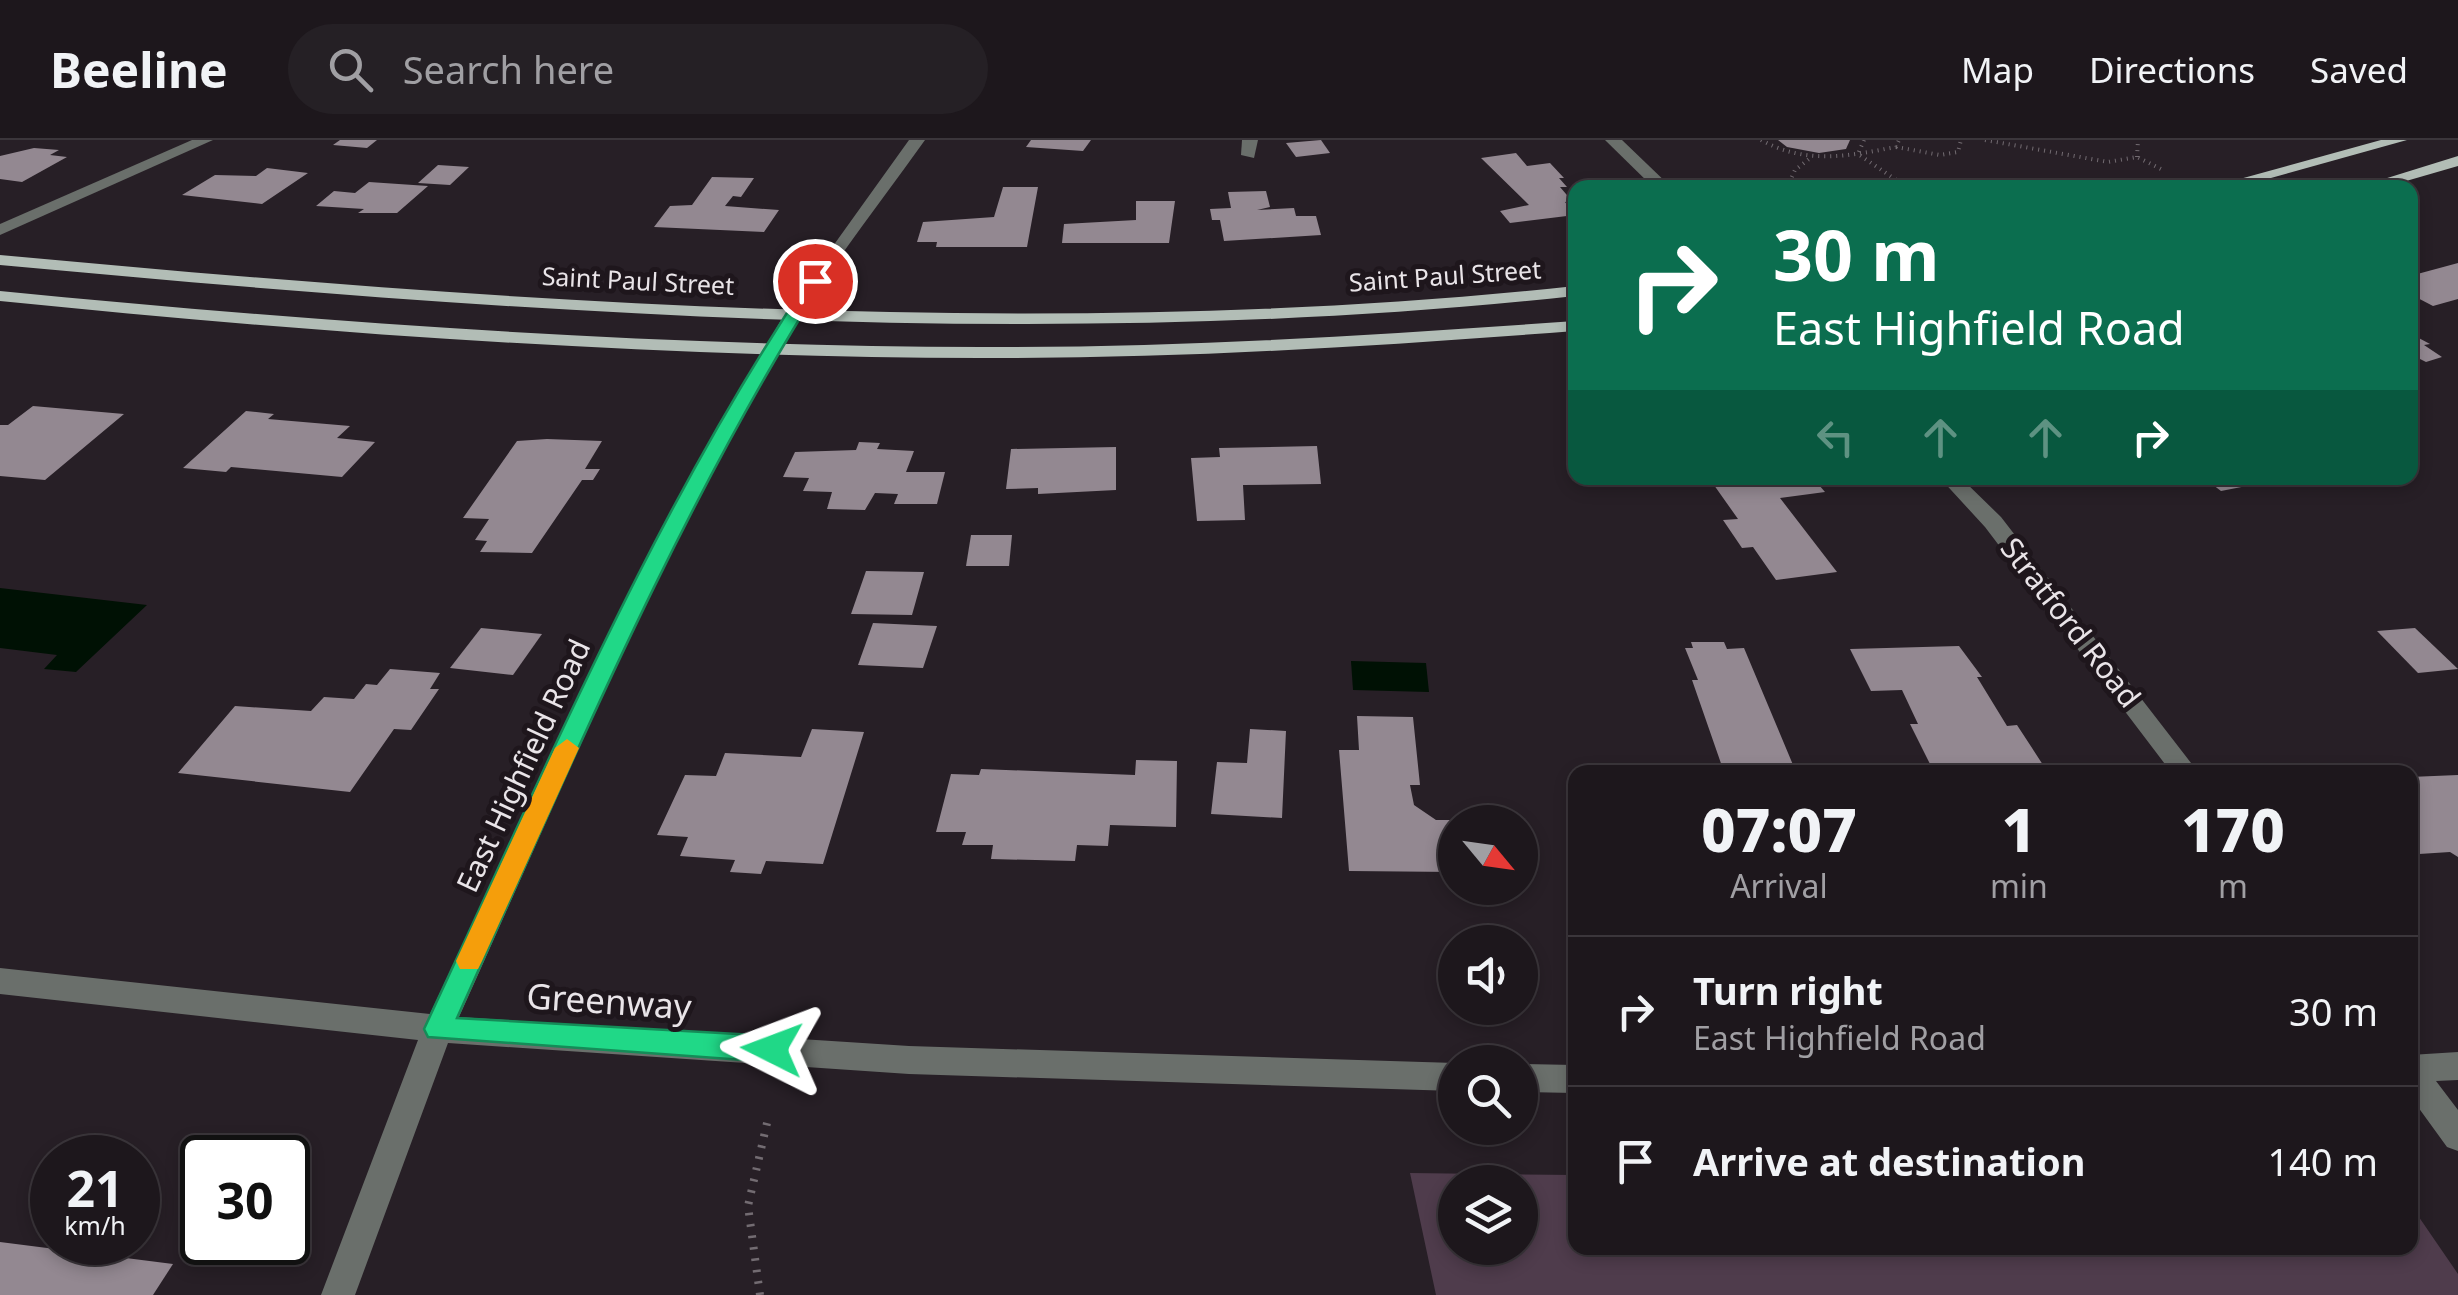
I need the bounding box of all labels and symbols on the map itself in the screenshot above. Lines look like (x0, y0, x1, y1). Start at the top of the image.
pin (773, 239, 858, 324)
street label: Saint Paul Street (1348, 251, 1542, 299)
street label: Saint Paul Street (541, 258, 735, 302)
street label: Stratford Road (1992, 529, 2151, 716)
street label: East Highfield Road (446, 632, 599, 898)
north arrow (1438, 805, 1538, 905)
street label: Greenway (525, 971, 693, 1030)
position arrow (720, 997, 824, 1101)
speed limit sign: 30 (180, 1135, 310, 1265)

